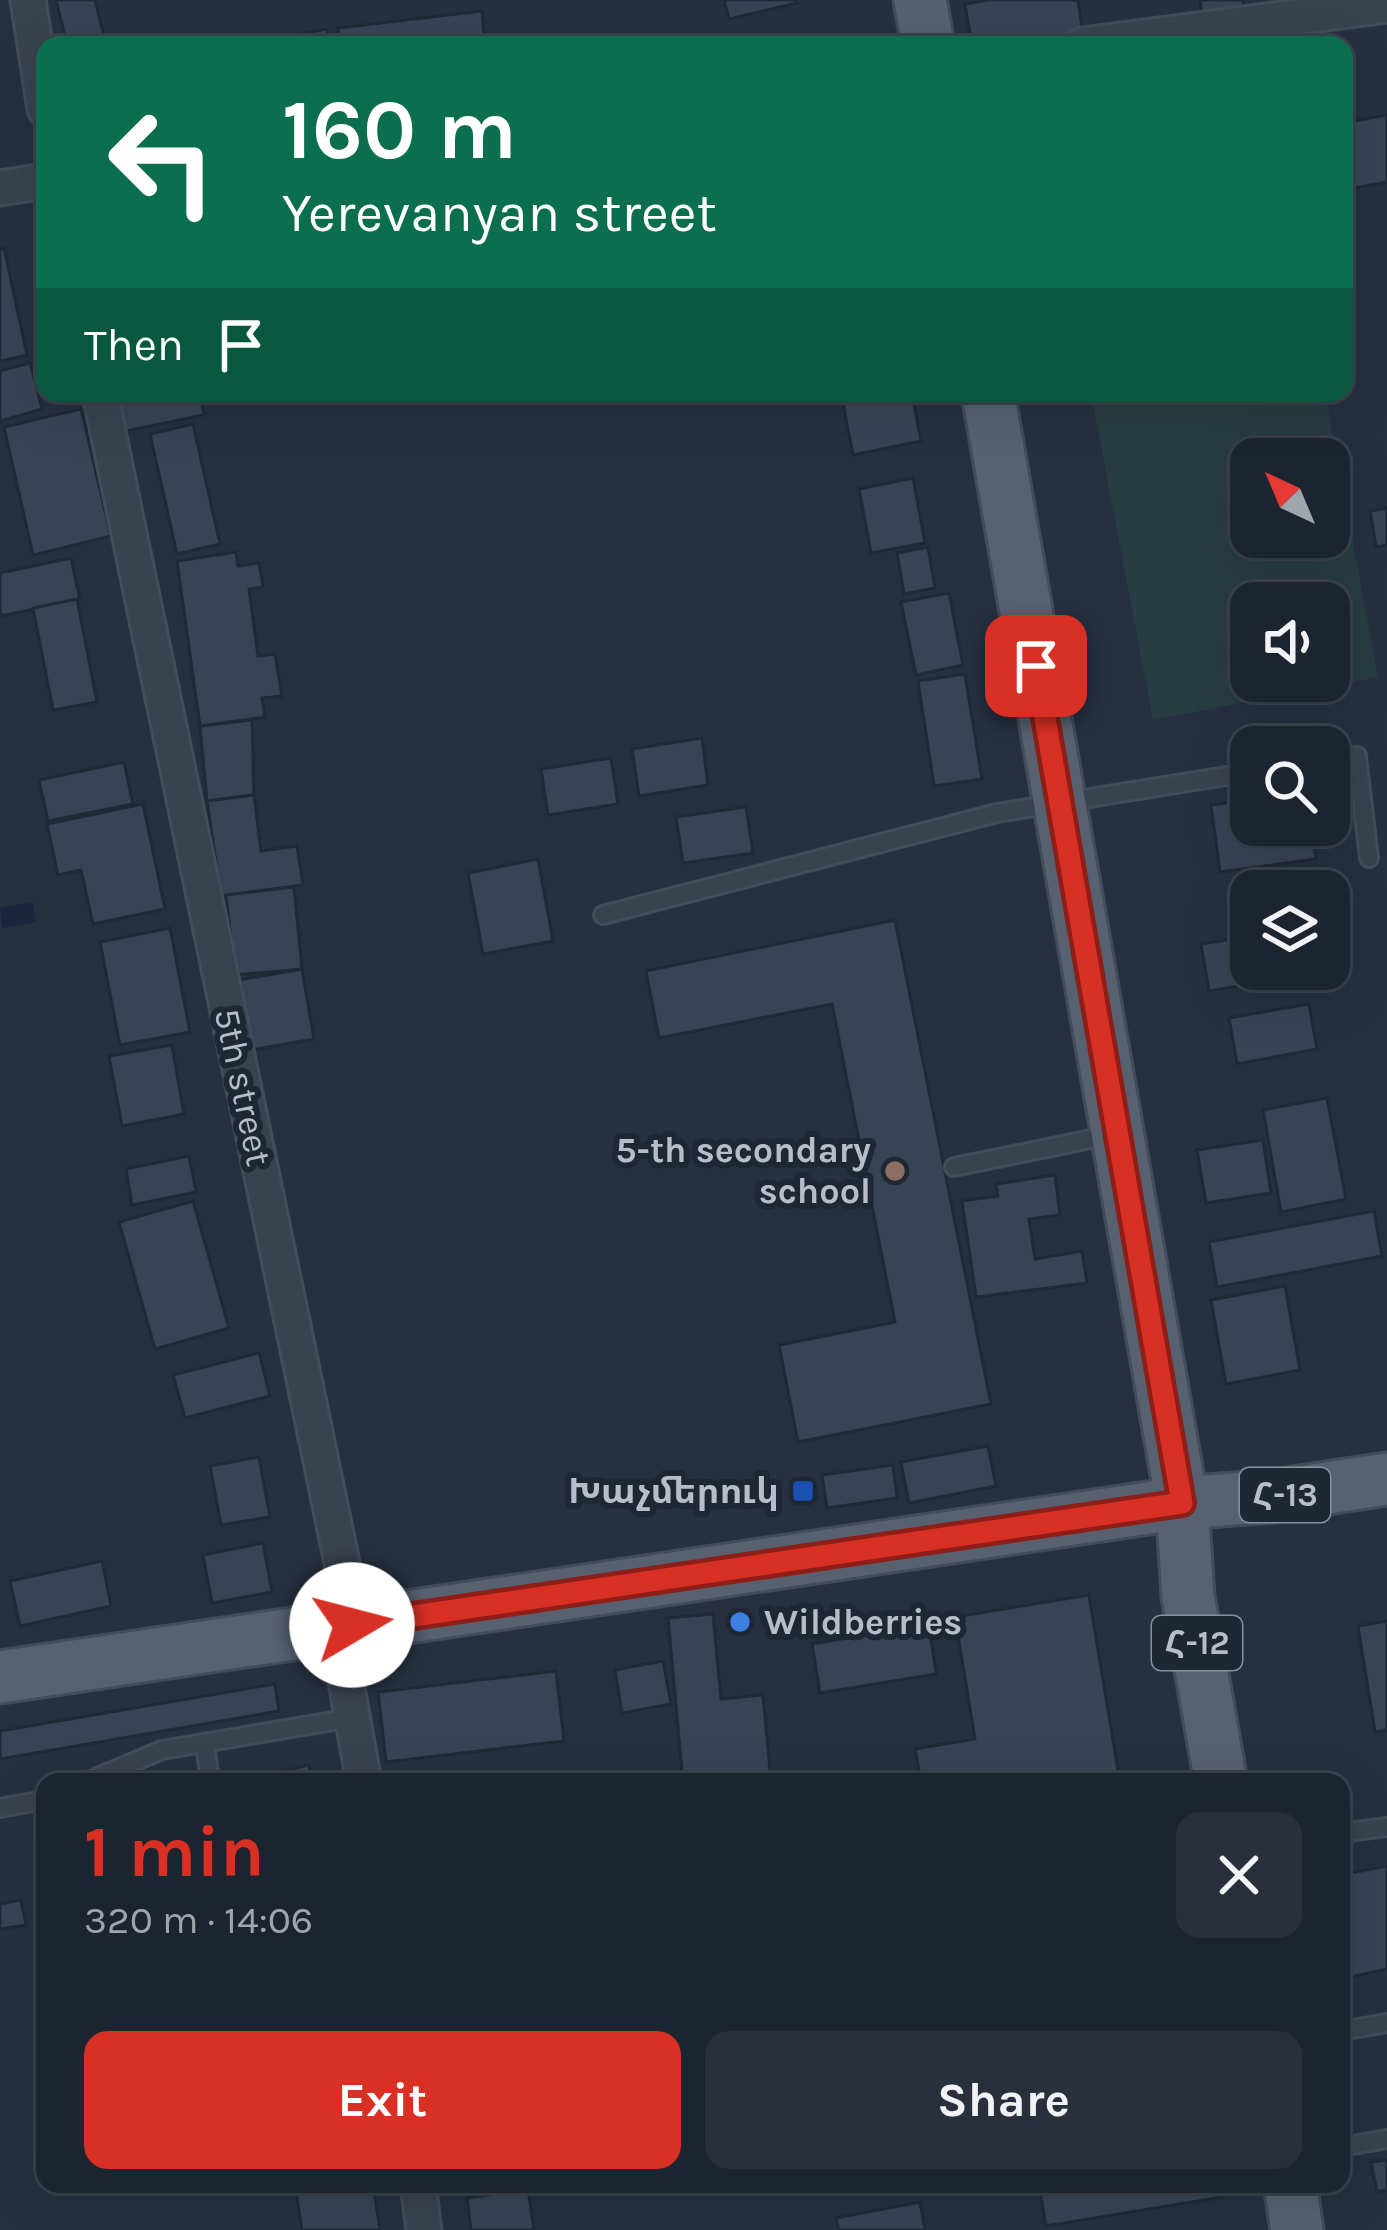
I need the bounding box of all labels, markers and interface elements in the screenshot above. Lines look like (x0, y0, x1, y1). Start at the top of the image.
text: 160 m (282, 81, 517, 179)
icon: left (84, 84, 240, 240)
text: Yerevanyan street (282, 181, 717, 245)
icon: arrive (208, 312, 274, 378)
text: Then (84, 319, 184, 371)
north arrow (1230, 438, 1350, 558)
map controls (1230, 438, 1350, 990)
button: sound (1230, 582, 1350, 702)
pin (985, 615, 1087, 717)
icon: arrive (1003, 633, 1069, 699)
button: search (1230, 726, 1350, 846)
button: layers (1230, 870, 1350, 990)
street label: 5th street (206, 1004, 280, 1170)
place label: 5-th secondary school (616, 1129, 871, 1212)
marker: 5-th secondary school (882, 1158, 908, 1184)
road number: Հ-13 (1240, 1468, 1330, 1522)
place label: Խաչմերուկ (568, 1470, 779, 1512)
marker: Խաչմերուկ (790, 1478, 816, 1504)
position arrow (289, 1562, 415, 1688)
place label: Wildberries (764, 1601, 962, 1643)
marker: Wildberries (727, 1609, 753, 1635)
road number: Հ-12 (1152, 1616, 1242, 1670)
text: 1 min (84, 1810, 265, 1894)
button: close (1176, 1812, 1302, 1938)
text: 320 m · 14:06 (84, 1897, 313, 1943)
button: Exit (84, 2031, 681, 2169)
button: Share (705, 2031, 1302, 2169)

